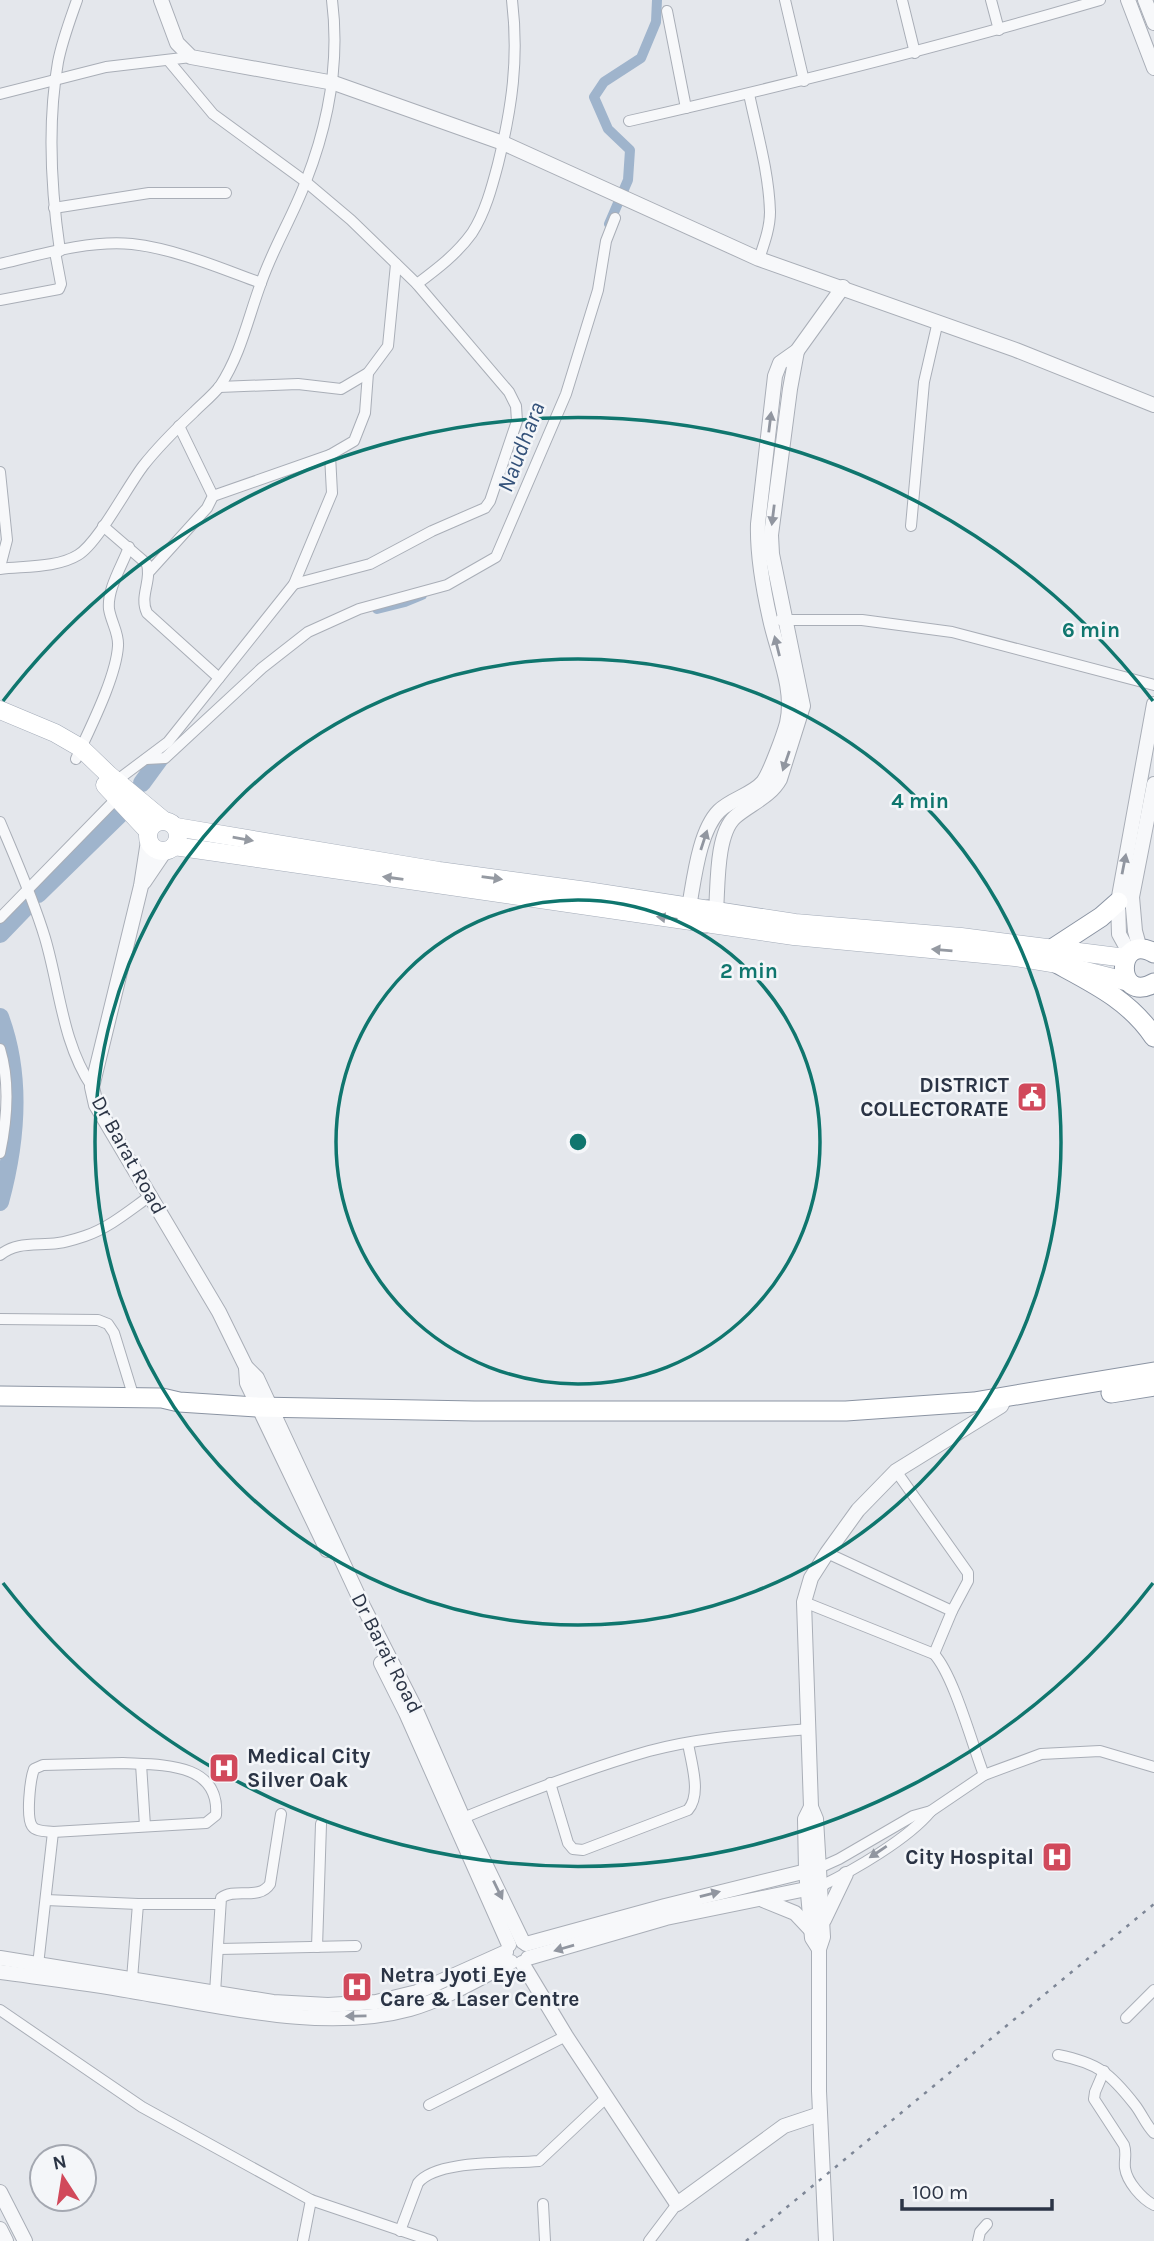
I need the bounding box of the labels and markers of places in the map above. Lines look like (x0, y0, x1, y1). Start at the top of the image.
place label: DISTRICT COLLECTORATE (860, 1073, 1010, 1121)
public building icon: DISTRICT COLLECTORATE (1015, 1080, 1049, 1114)
centre of rings (566, 1130, 590, 1154)
place label: Medical City Silver Oak (247, 1744, 371, 1792)
hospital icon: Medical City Silver Oak (207, 1751, 241, 1785)
hospital icon: City Hospital (1040, 1840, 1074, 1874)
place label: City Hospital (905, 1845, 1034, 1869)
place label: Netra Jyoti Eye Care & Laser Centre (380, 1963, 579, 2011)
hospital icon: Netra Jyoti Eye Care & Laser Centre (340, 1970, 374, 2004)

